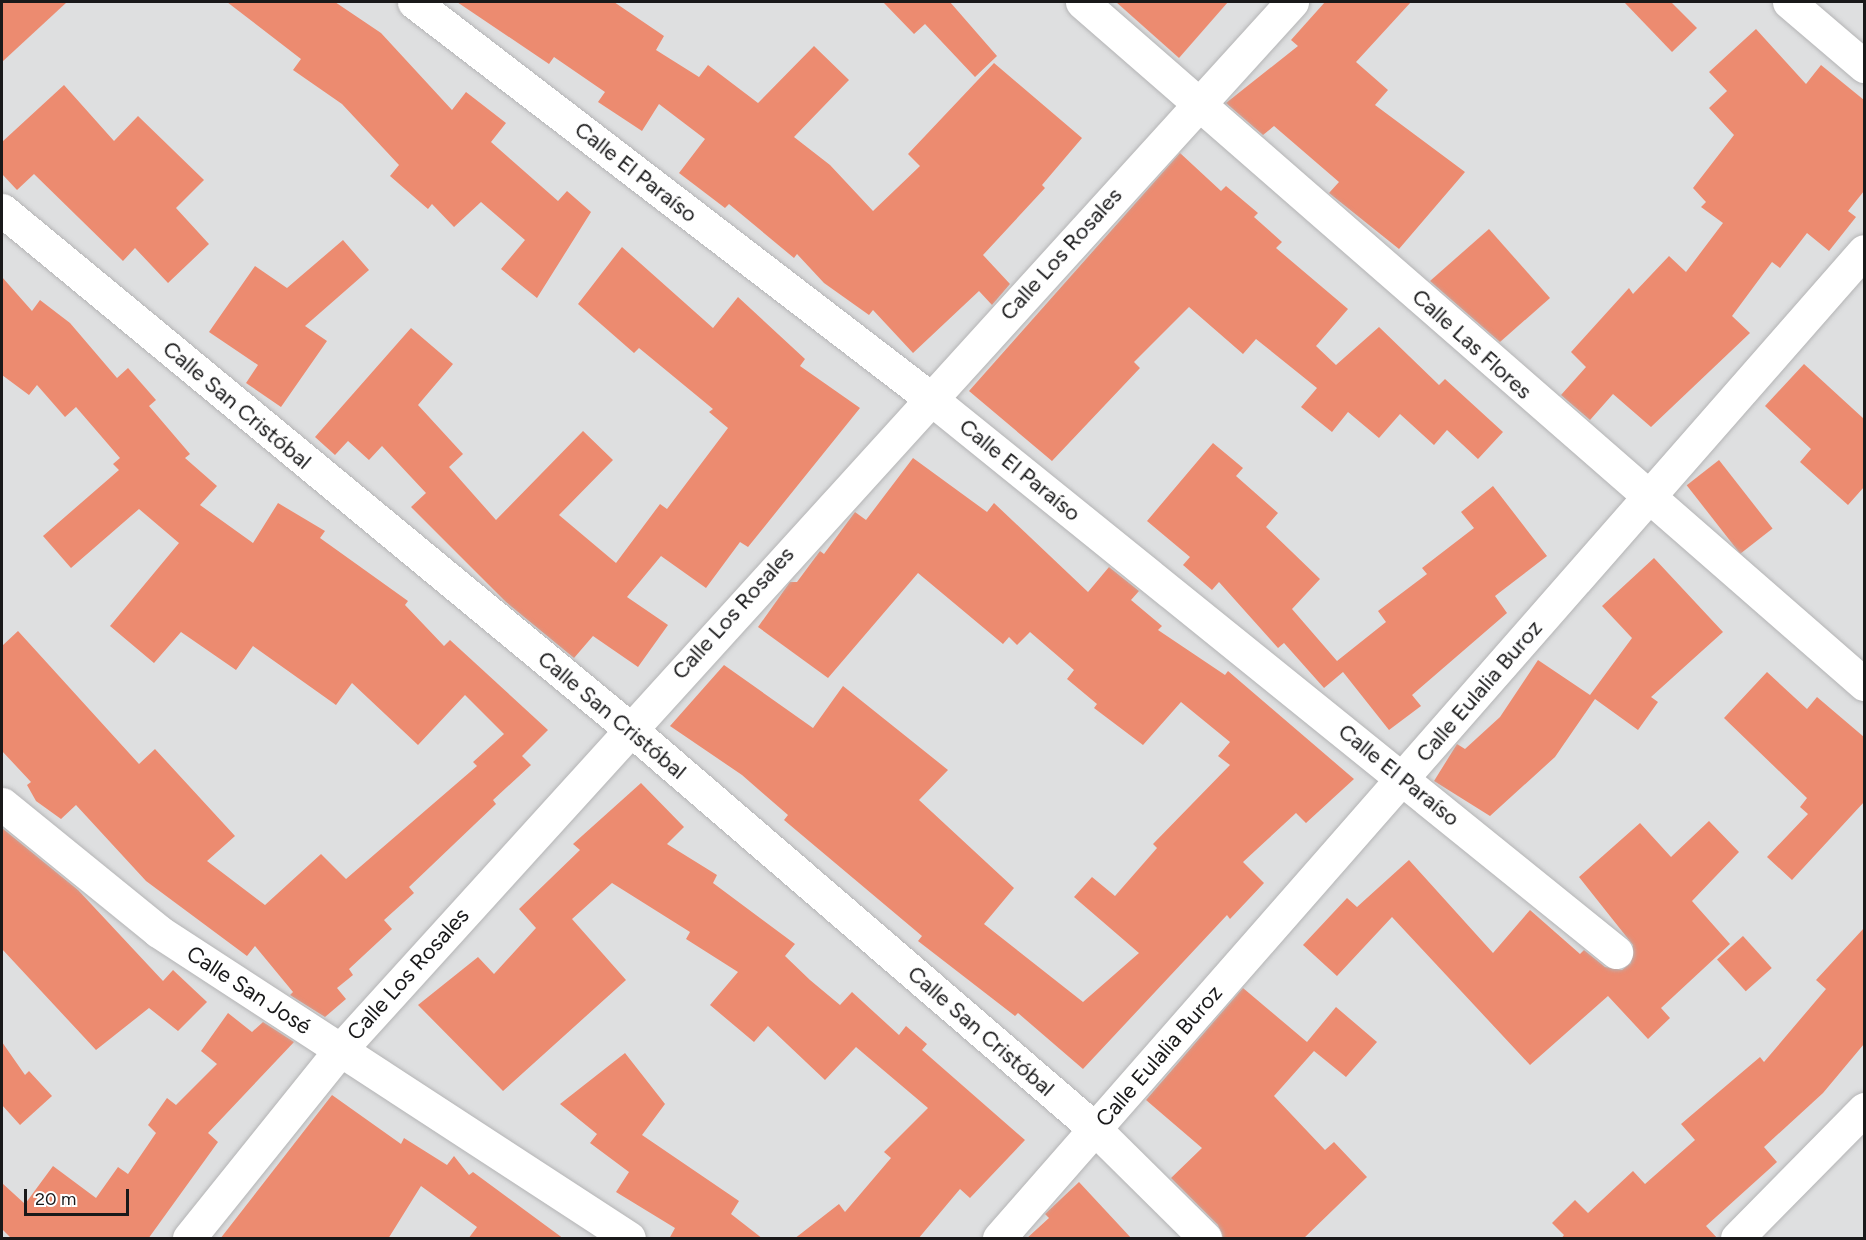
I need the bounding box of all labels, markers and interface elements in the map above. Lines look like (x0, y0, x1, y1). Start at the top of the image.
street label: Calle El Paraíso (570, 116, 702, 228)
street label: Calle Los Rosales (995, 182, 1127, 326)
street label: Calle Las Flores (1407, 283, 1537, 405)
street label: Calle San Cristóbal (158, 335, 316, 475)
street label: Calle El Paraíso (954, 413, 1086, 527)
street label: Calle Los Rosales (667, 541, 799, 685)
street label: Calle Eulalia Buroz (1410, 615, 1548, 767)
street label: Calle San Cristóbal (533, 645, 691, 785)
street label: Calle El Paraíso (1333, 718, 1465, 832)
street label: Calle Los Rosales (342, 902, 474, 1046)
street label: Calle San José (182, 940, 316, 1040)
street label: Calle San Cristóbal (902, 960, 1060, 1102)
street label: Calle Eulalia Buroz (1090, 980, 1228, 1132)
scale bar (27, 1177, 132, 1215)
text: 20 m (35, 1188, 76, 1210)

